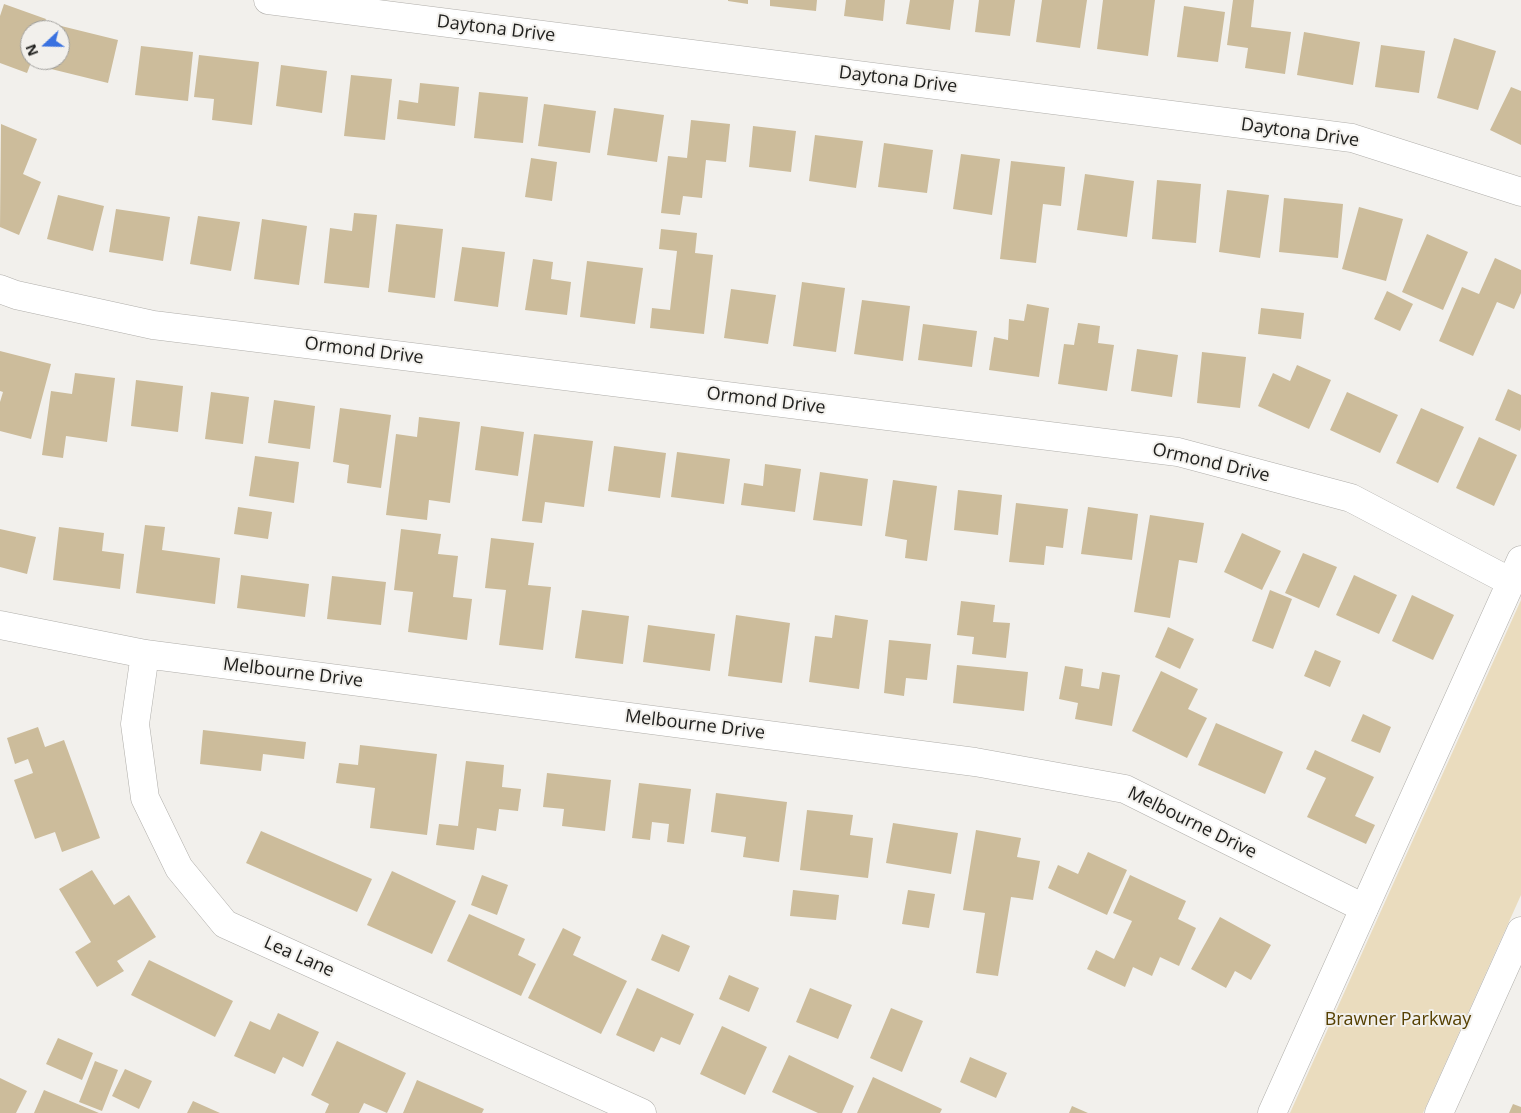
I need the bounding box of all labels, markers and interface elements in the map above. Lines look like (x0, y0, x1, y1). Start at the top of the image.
street label: Daytona Drive (436, 11, 556, 47)
north arrow (20, 20, 70, 70)
text: N (21, 41, 42, 59)
street label: Daytona Drive (838, 62, 958, 98)
street label: Daytona Drive (1240, 114, 1360, 152)
street label: Ormond Drive (303, 333, 425, 369)
street label: Ormond Drive (705, 383, 827, 419)
street label: Ormond Drive (1150, 439, 1272, 487)
street label: Melbourne Drive (222, 654, 364, 692)
street label: Melbourne Drive (624, 706, 766, 744)
street label: Melbourne Drive (1124, 782, 1260, 864)
street label: Lea Lane (260, 932, 338, 982)
park label: Brawner Parkway (1325, 1009, 1471, 1031)

